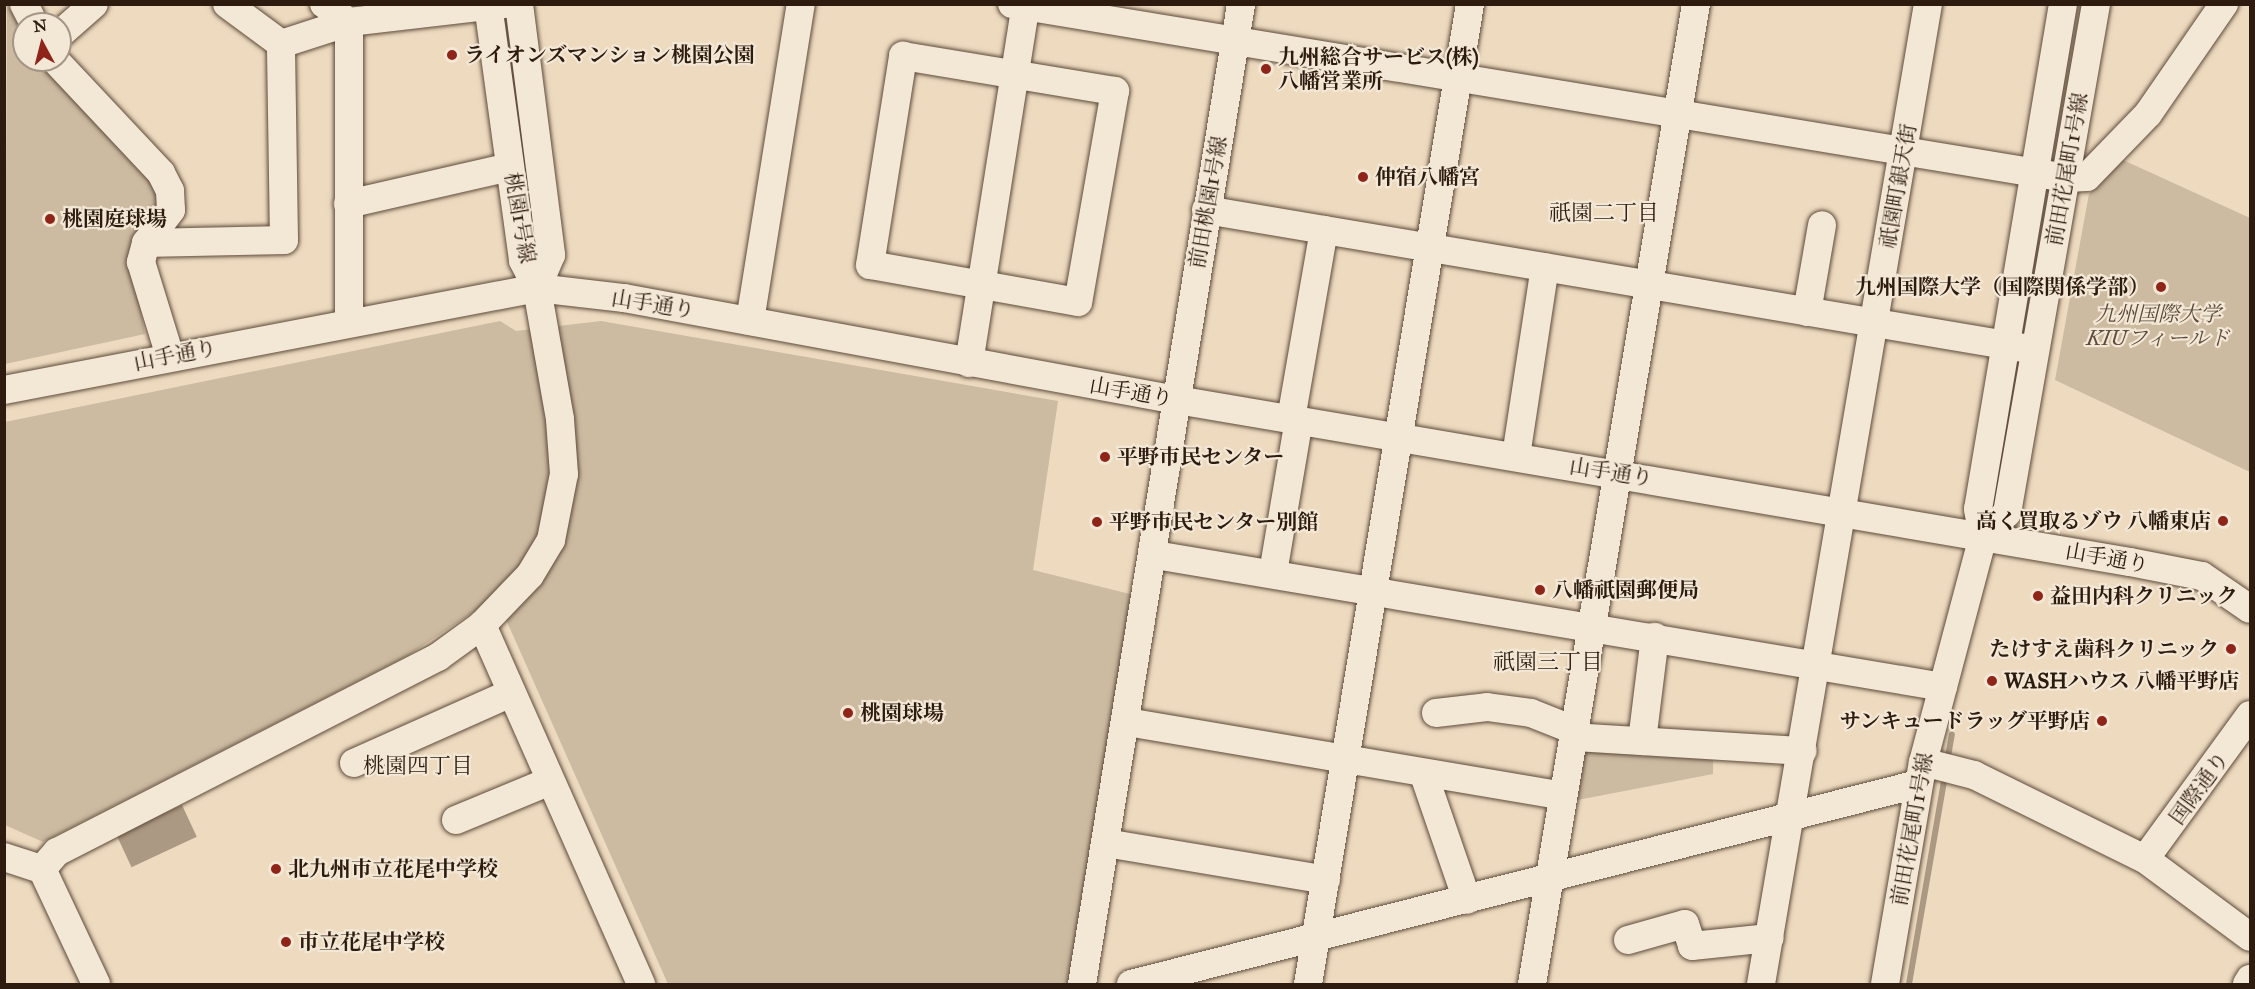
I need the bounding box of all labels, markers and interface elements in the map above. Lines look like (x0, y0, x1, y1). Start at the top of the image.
north arrow (12, 12, 72, 72)
text: N (32, 15, 48, 36)
place label: ライオンズマンション桃園公園 (464, 42, 758, 68)
place label: 九州総合サービス(株) 八幡営業所 (1278, 44, 1479, 94)
marker: ライオンズマンション桃園公園 (445, 48, 459, 62)
marker: 九州総合サービス(株) 八幡営業所 (1259, 62, 1273, 76)
street label: 前田花尾町1号線 (2041, 90, 2093, 248)
street label: 祇園町銀天街 (1875, 122, 1921, 250)
street label: 前田桃園1号線 (1184, 134, 1232, 270)
place label: 仲宿八幡宮 (1375, 164, 1480, 190)
street label: 桃園1号線 (500, 170, 540, 266)
marker: 仲宿八幡宮 (1356, 170, 1370, 184)
district label: 祇園二丁目 (1549, 200, 1659, 226)
place label: 桃園庭球場 (62, 206, 167, 232)
marker: 桃園庭球場 (43, 212, 57, 226)
place label: 九州国際大学（国際関係学部） (1855, 274, 2149, 300)
marker: 九州国際大学（国際関係学部） (2154, 280, 2168, 294)
street label: 山手通り (610, 285, 696, 323)
park label: 九州国際大学 KIUフィールド (2085, 301, 2231, 351)
street label: 山手通り (131, 335, 219, 375)
street label: 山手通り (1087, 372, 1175, 412)
place label: 平野市民センター (1117, 444, 1285, 470)
marker: 平野市民センター (1098, 450, 1112, 464)
street label: 山手通り (1568, 453, 1654, 491)
place label: 高く買取るゾウ 八幡東店 (1975, 508, 2211, 534)
place label: 平野市民センター別館 (1109, 509, 1319, 535)
marker: 高く買取るゾウ 八幡東店 (2216, 514, 2230, 528)
marker: 平野市民センター別館 (1090, 515, 1104, 529)
street label: 山手通り (2063, 538, 2151, 578)
place label: 八幡祇園郵便局 (1552, 577, 1699, 603)
marker: 八幡祇園郵便局 (1533, 583, 1547, 597)
place label: 益田内科クリニック (2050, 583, 2239, 609)
marker: 益田内科クリニック (2031, 589, 2045, 603)
place label: たけすえ歯科クリニック (1988, 636, 2219, 662)
marker: たけすえ歯科クリニック (2224, 642, 2238, 656)
district label: 祇園三丁目 (1493, 649, 1603, 675)
place label: WASHハウス 八幡平野店 (2004, 668, 2240, 694)
marker: WASHハウス 八幡平野店 (1985, 674, 1999, 688)
place label: 桃園球場 (860, 700, 944, 726)
marker: 桃園球場 (841, 706, 855, 720)
place label: サンキュードラッグ平野店 (1838, 708, 2090, 734)
marker: サンキュードラッグ平野店 (2095, 714, 2109, 728)
street label: 国際通り (2164, 747, 2234, 829)
street label: 前田花尾町1号線 (1886, 750, 1938, 908)
district label: 桃園四丁目 (363, 753, 473, 779)
place label: 北九州市立花尾中学校 (288, 856, 498, 882)
marker: 北九州市立花尾中学校 (269, 862, 283, 876)
place label: 市立花尾中学校 (298, 929, 445, 955)
marker: 市立花尾中学校 (279, 935, 293, 949)

